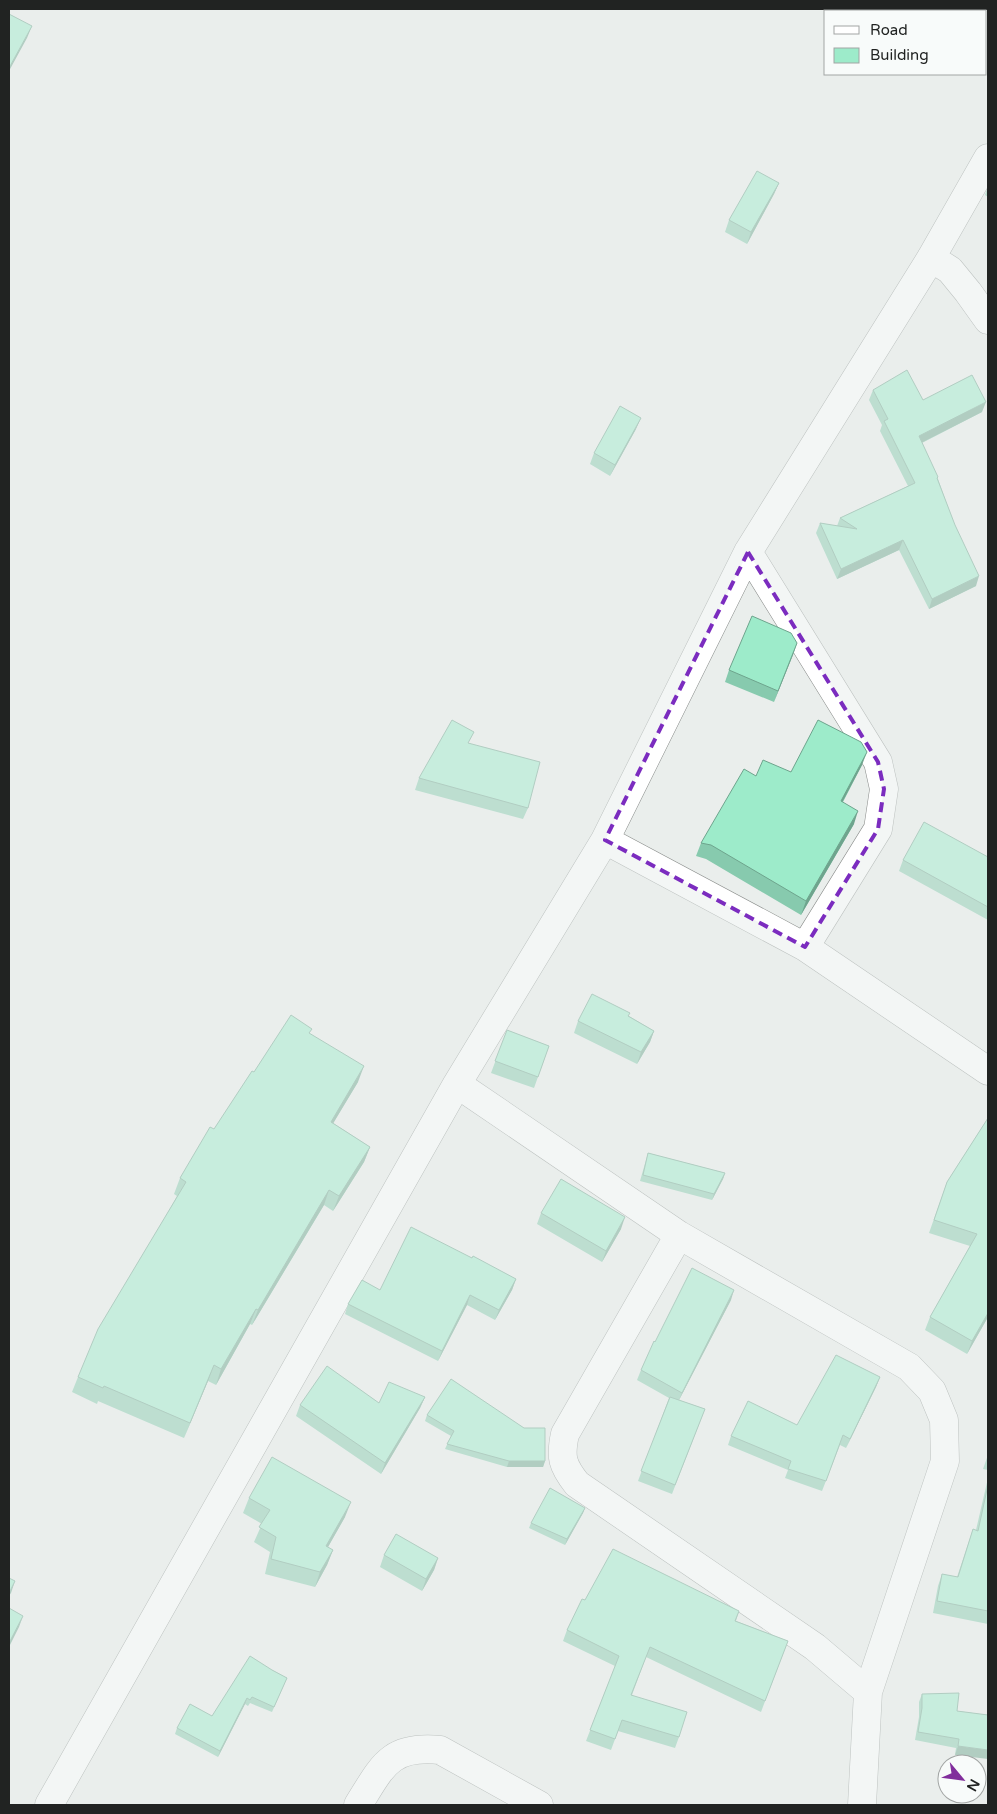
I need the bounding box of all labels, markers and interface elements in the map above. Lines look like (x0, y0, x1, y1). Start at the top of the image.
legend (824, 10, 987, 75)
text: Road (870, 21, 908, 39)
text: Building (870, 46, 929, 64)
north arrow (937, 1754, 987, 1804)
text: N (963, 1776, 983, 1794)

